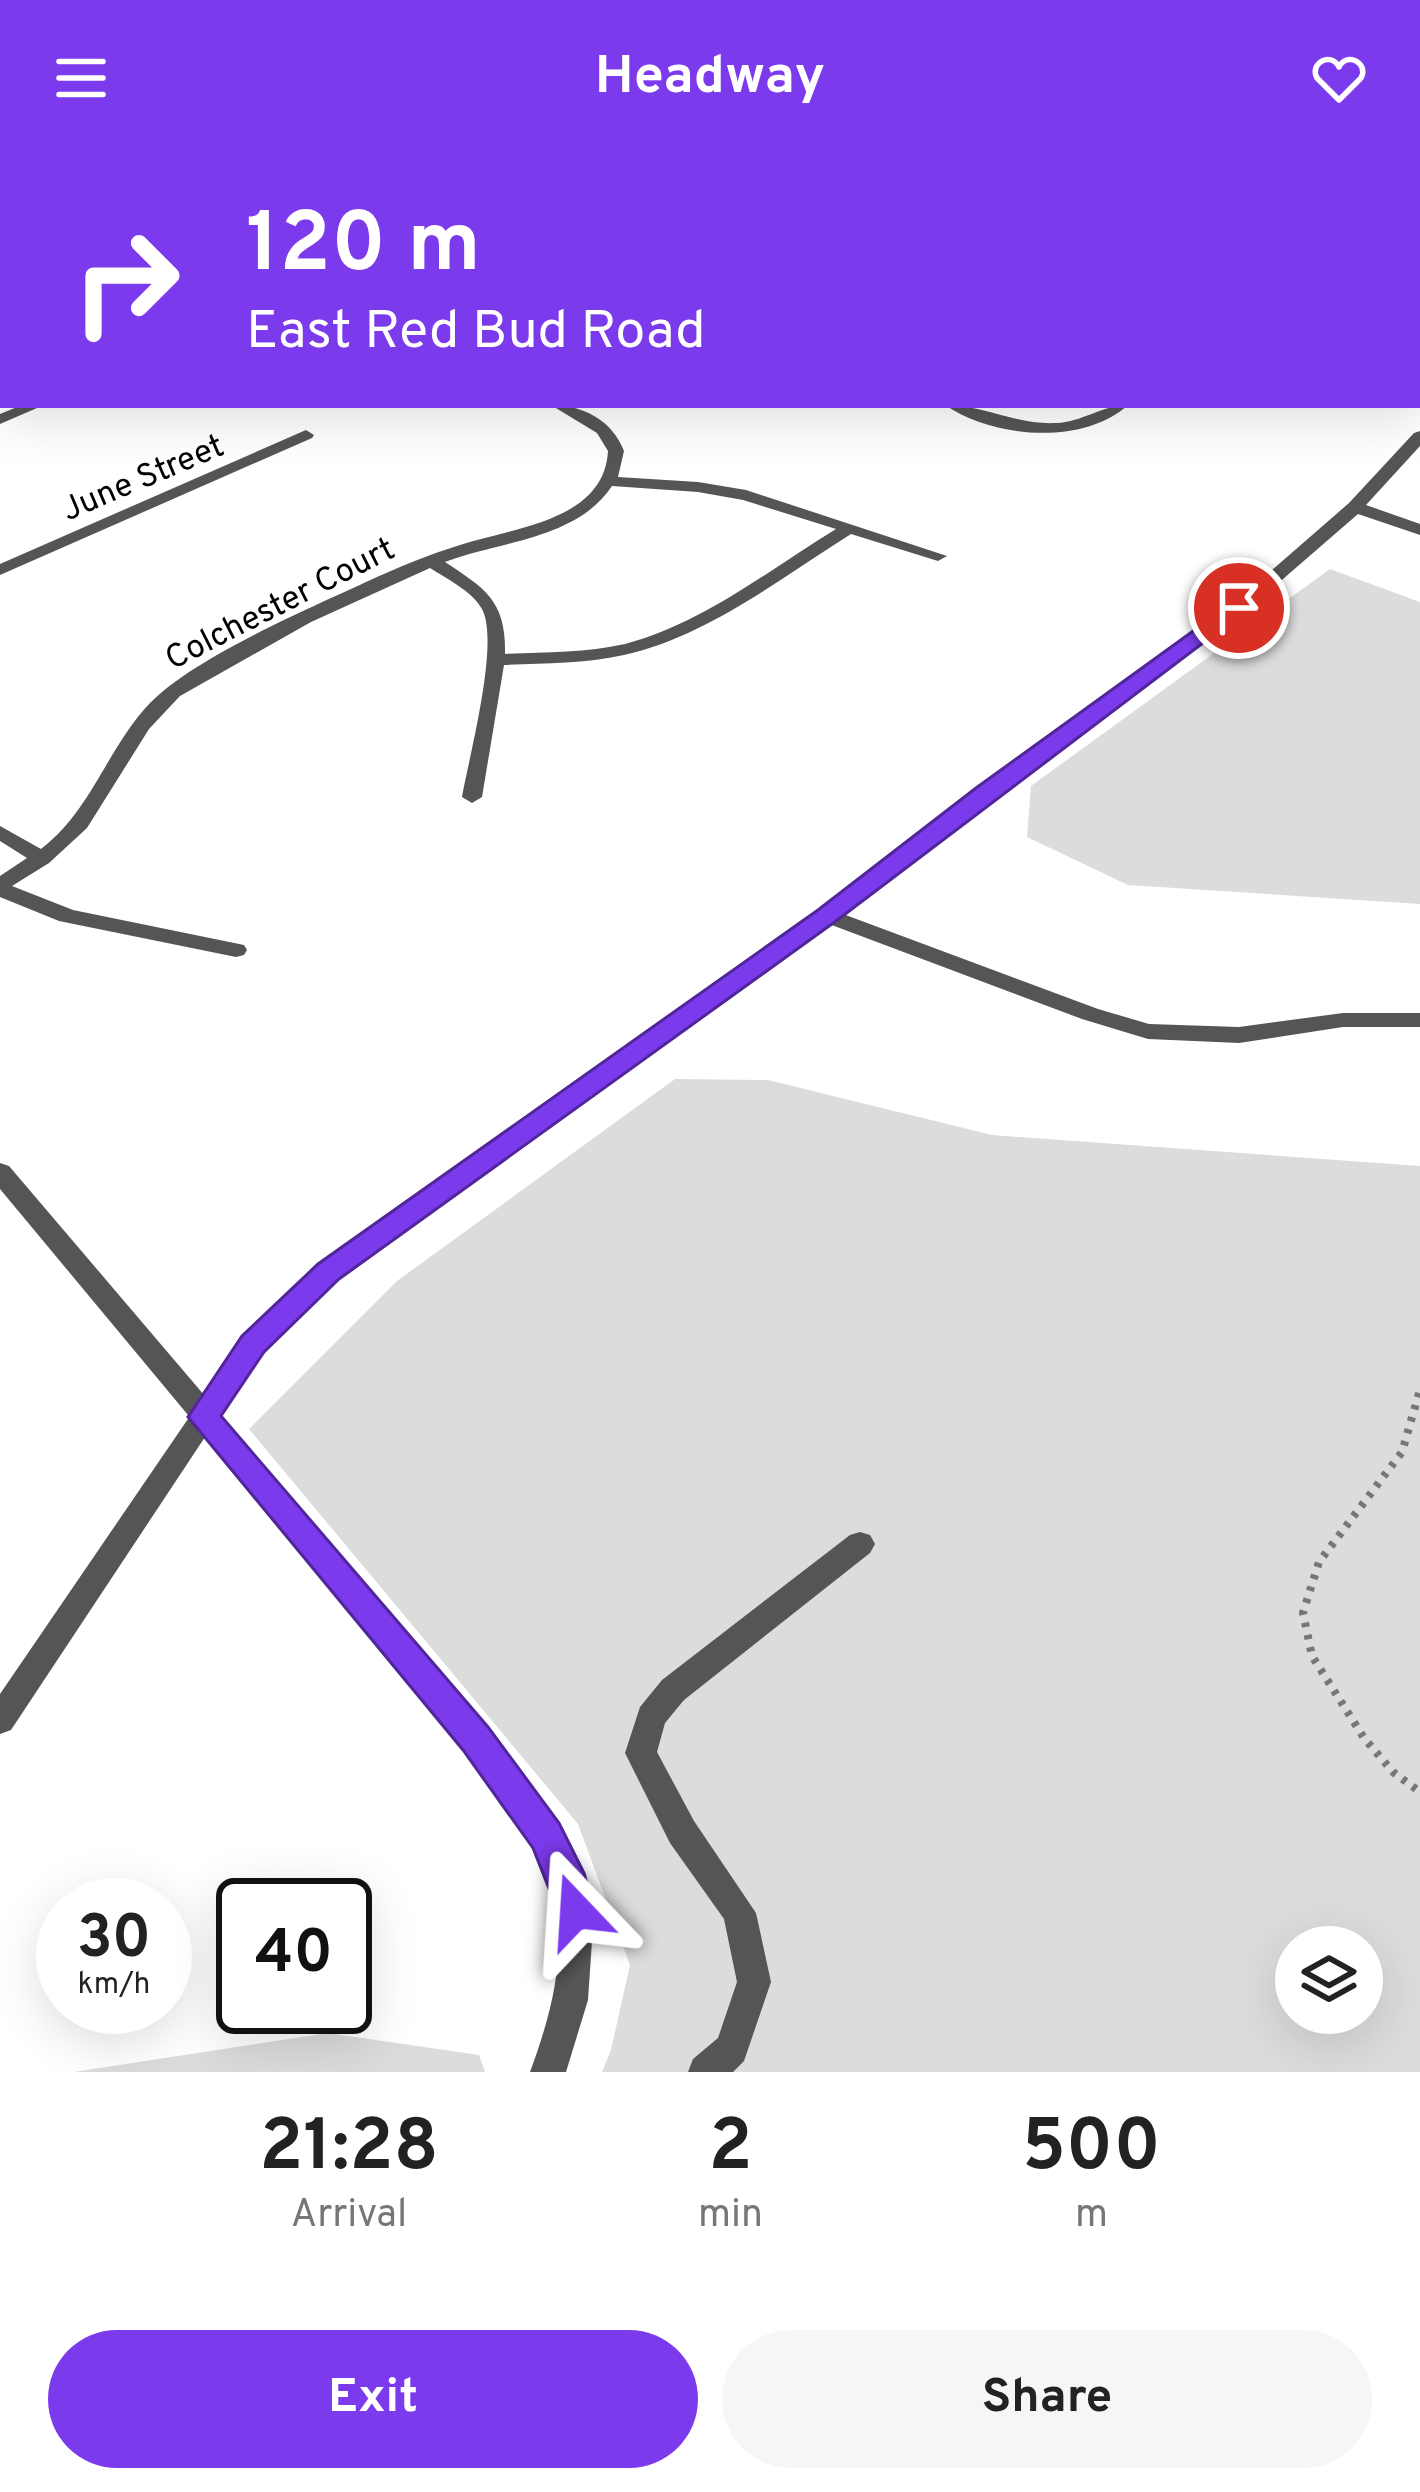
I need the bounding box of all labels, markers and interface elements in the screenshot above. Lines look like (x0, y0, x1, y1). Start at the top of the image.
text: Headway (595, 44, 825, 113)
icon: menu (48, 45, 114, 111)
icon: heart (1306, 45, 1372, 111)
text: 120 m (246, 195, 481, 301)
icon: right (48, 204, 204, 360)
text: East Red Bud Road (246, 299, 706, 368)
street label: June Street (56, 427, 231, 533)
street label: Colchester Court (159, 530, 403, 681)
pin (1188, 557, 1290, 659)
icon: arrive (1206, 575, 1272, 641)
position arrow (513, 1848, 639, 1974)
speed limit sign: 40 (216, 1878, 372, 2034)
text: 30 (77, 1903, 151, 1979)
map controls (1275, 1926, 1383, 2034)
button: layers (1275, 1926, 1383, 2034)
text: km/h (78, 1967, 150, 2004)
text: 21:28 (259, 2104, 439, 2196)
text: 2 (708, 2104, 752, 2196)
text: 500 (1022, 2104, 1161, 2196)
text: Arrival (291, 2192, 407, 2241)
text: min (698, 2192, 763, 2241)
text: m (1075, 2192, 1108, 2241)
button: Exit (48, 2330, 698, 2468)
button: Share (722, 2330, 1372, 2468)

